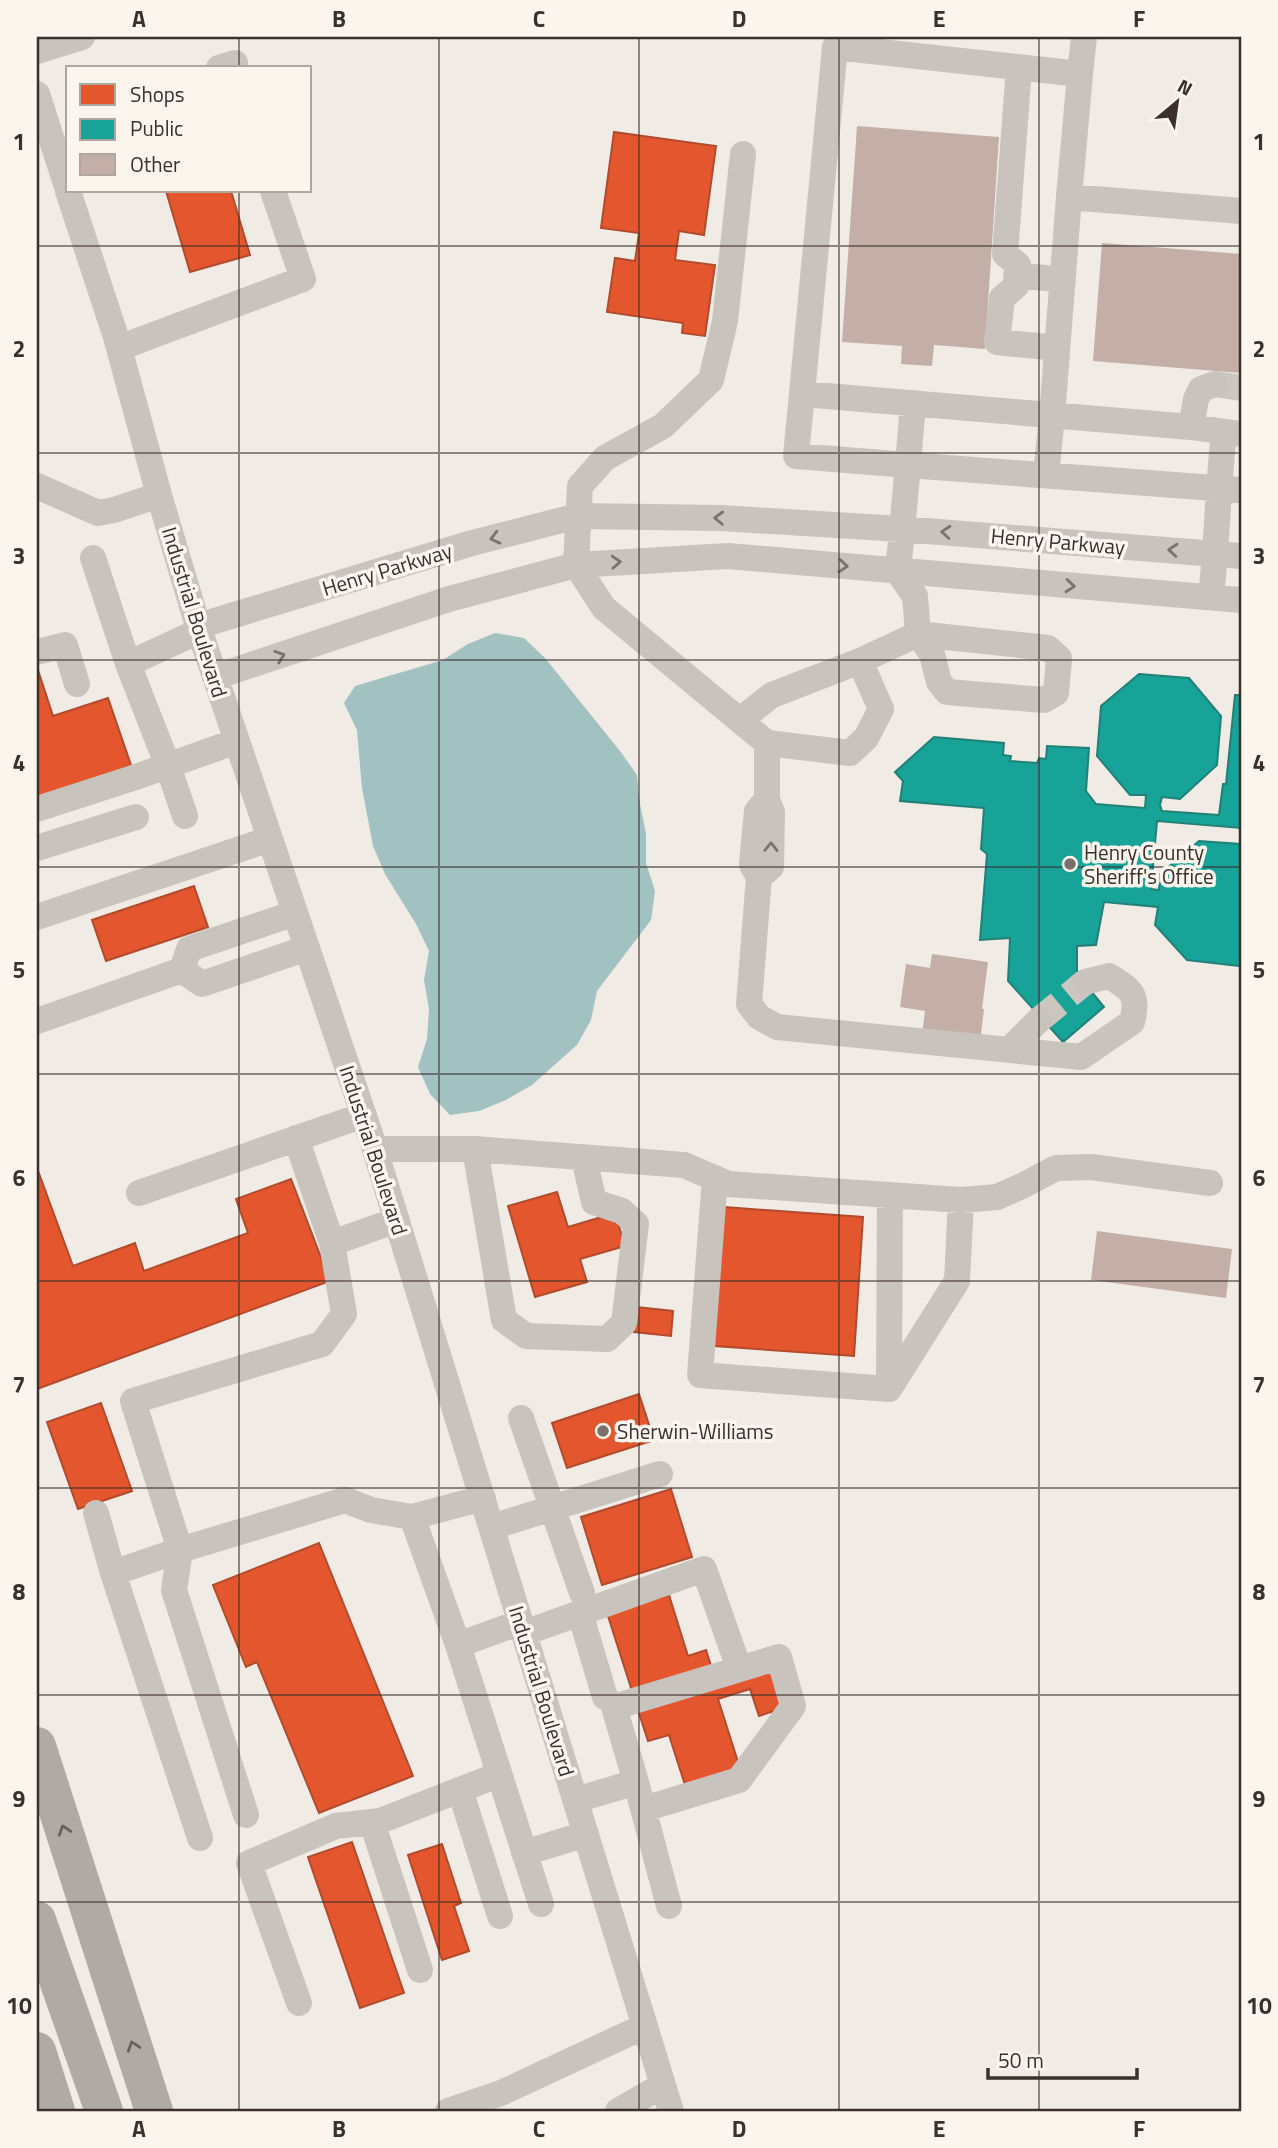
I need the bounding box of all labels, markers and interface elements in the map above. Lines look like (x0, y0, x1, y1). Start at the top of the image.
text: A (132, 1, 146, 36)
text: B (332, 1, 346, 36)
text: C (533, 1, 545, 36)
text: D (732, 1, 746, 36)
text: E (933, 1, 945, 36)
text: F (1133, 1, 1145, 36)
legend (66, 66, 312, 192)
north arrow (1142, 66, 1212, 136)
text: N (1173, 71, 1198, 103)
text: Shops (130, 78, 185, 110)
text: Public (130, 112, 183, 144)
text: 1 (13, 124, 25, 159)
text: 1 (1253, 124, 1265, 159)
text: Other (130, 148, 180, 180)
text: 2 (13, 331, 25, 366)
text: 2 (1253, 331, 1265, 366)
one-way arrow (714, 511, 725, 526)
street label: Henry Parkway (990, 519, 1126, 563)
street label: Industrial Boulevard (154, 523, 236, 701)
one-way arrow (941, 525, 952, 540)
one-way arrow (489, 530, 501, 544)
street label: Henry Parkway (318, 534, 456, 604)
text: 3 (13, 538, 25, 573)
text: 3 (1253, 538, 1265, 573)
one-way arrow (1167, 543, 1178, 558)
one-way arrow (611, 555, 622, 570)
one-way arrow (837, 559, 849, 574)
one-way arrow (1064, 578, 1075, 593)
one-way arrow (273, 650, 286, 664)
text: 4 (13, 745, 25, 780)
text: 4 (1253, 745, 1265, 780)
place label: Henry County Sheriff's Office (1084, 836, 1214, 892)
one-way arrow (763, 841, 779, 852)
marker: Henry County Sheriff's Office (1062, 856, 1078, 872)
text: 5 (13, 952, 25, 987)
text: 5 (1253, 952, 1265, 987)
street label: Industrial Boulevard (331, 1061, 417, 1239)
text: 6 (13, 1160, 26, 1195)
text: 6 (1253, 1160, 1266, 1195)
text: 7 (13, 1367, 25, 1402)
text: 7 (1253, 1367, 1265, 1402)
place label: Sherwin-Williams (617, 1415, 774, 1447)
marker: Sherwin-Williams (595, 1423, 611, 1439)
text: 8 (13, 1574, 26, 1609)
text: 8 (1253, 1574, 1266, 1609)
street label: Industrial Boulevard (501, 1602, 583, 1780)
text: 9 (13, 1781, 26, 1816)
text: 9 (1253, 1781, 1266, 1816)
one-way arrow (57, 1824, 72, 1836)
text: 10 (6, 1988, 32, 2023)
text: 10 (1246, 1988, 1272, 2023)
scale bar (988, 2036, 1136, 2080)
one-way arrow (127, 2041, 142, 2053)
text: 50 m (998, 2044, 1044, 2076)
text: A (132, 2111, 146, 2146)
text: B (332, 2111, 346, 2146)
text: C (533, 2111, 545, 2146)
text: D (732, 2111, 746, 2146)
text: E (933, 2111, 945, 2146)
text: F (1133, 2111, 1145, 2146)

